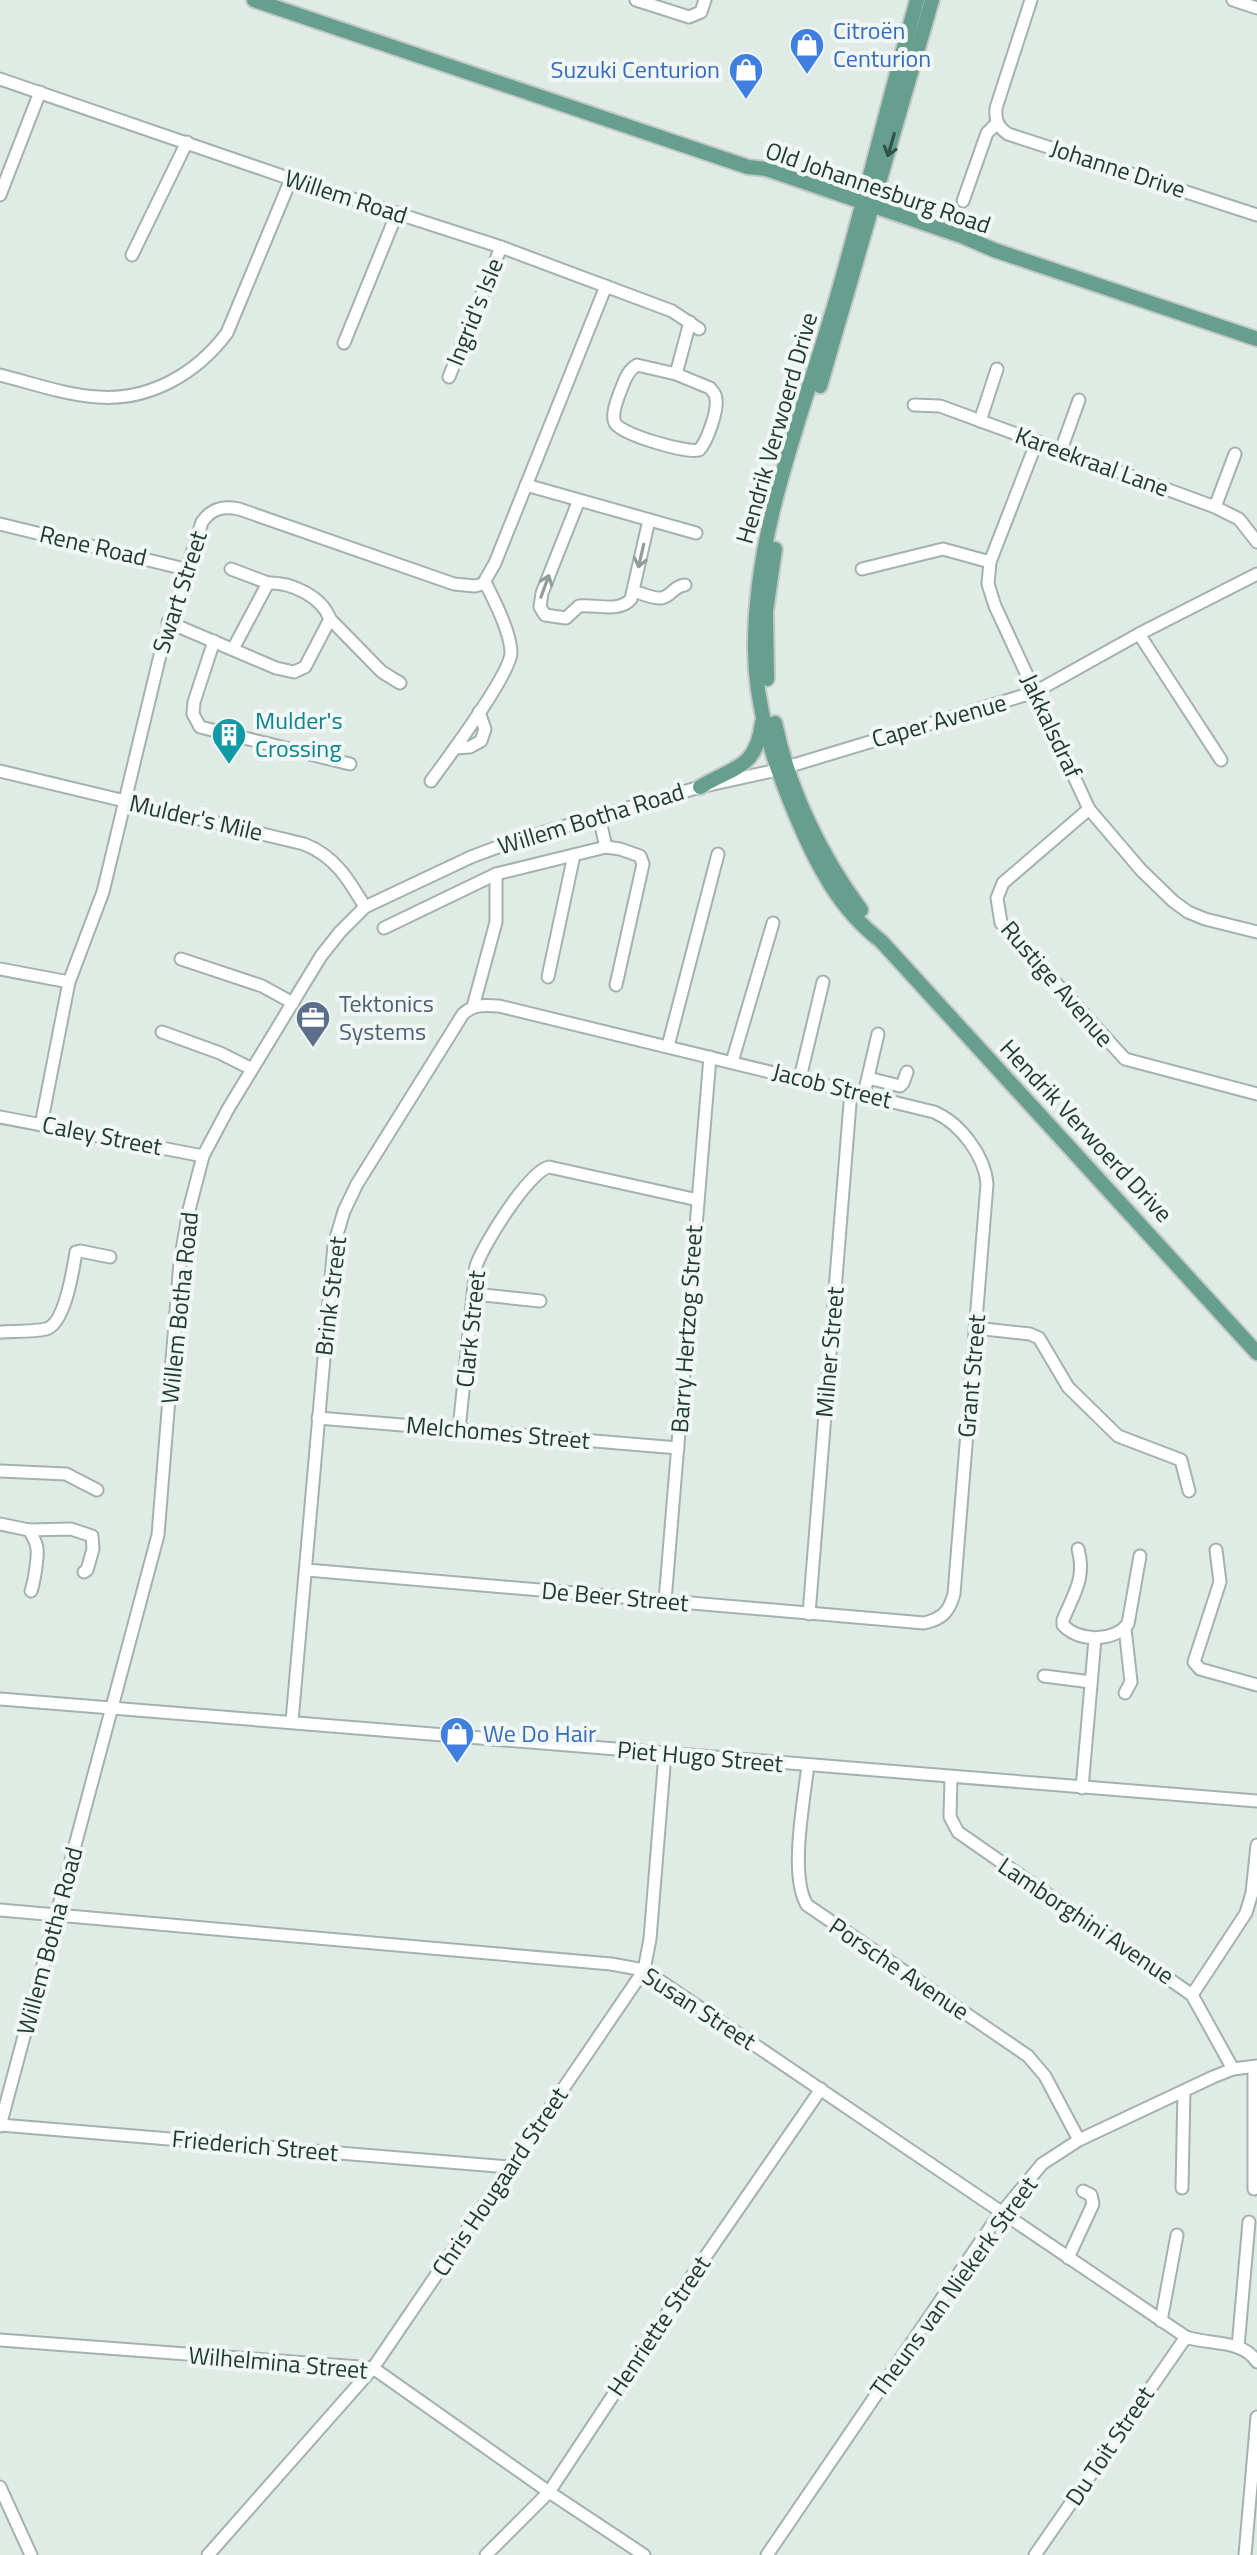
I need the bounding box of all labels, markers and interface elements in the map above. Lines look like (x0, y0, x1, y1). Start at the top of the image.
place label: Citroën Centurion (833, 12, 931, 76)
shop icon: Citroën Centurion (788, 26, 826, 76)
place label: Suzuki Centurion (551, 51, 720, 87)
shop icon: Suzuki Centurion (727, 51, 765, 101)
street label: Johanne Drive (1046, 129, 1190, 207)
street label: Old Johannesburg Road (761, 132, 996, 242)
one-way arrow (882, 132, 897, 158)
street label: Willem Road (280, 159, 412, 233)
street label: Ingrid's Isle (436, 252, 512, 371)
street label: Hendrik Verwoerd Drive (726, 308, 826, 548)
street label: Kareekraal Lane (1010, 417, 1174, 506)
street label: Rene Road (36, 515, 150, 575)
street label: Swart Street (142, 525, 216, 658)
one-way arrow (633, 542, 648, 568)
one-way arrow (539, 574, 553, 599)
street label: Jakkalsdraf (1012, 667, 1092, 784)
street label: Caper Avenue (867, 684, 1010, 756)
place label: Mulder's Crossing (255, 702, 343, 766)
building icon: Mulder's Crossing (210, 716, 248, 766)
street label: Willem Botha Road (493, 773, 688, 863)
street label: Mulder's Mile (126, 784, 267, 850)
street label: Rustige Avenue (993, 912, 1123, 1054)
place label: Tektonics Systems (339, 985, 434, 1049)
office icon: Tektonics Systems (294, 999, 332, 1049)
street label: Hendrik Verwoerd Drive (992, 1031, 1181, 1230)
street label: Jacob Street (769, 1053, 896, 1117)
street label: Caley Street (39, 1106, 166, 1164)
street label: Willem Botha Road (151, 1210, 207, 1406)
street label: Barry Hertzog Street (661, 1223, 711, 1434)
street label: Brink Street (305, 1234, 355, 1358)
street label: Clark Street (446, 1268, 494, 1389)
street label: Milner Street (805, 1284, 853, 1419)
street label: Grant Street (948, 1312, 994, 1439)
street label: Melchomes Street (405, 1406, 592, 1458)
street label: De Beer Street (540, 1572, 691, 1620)
shop icon: We Do Hair (438, 1715, 476, 1765)
place label: We Do Hair (483, 1715, 596, 1751)
street label: Piet Hugo Street (616, 1731, 785, 1781)
street label: Willem Botha Road (7, 1843, 91, 2039)
street label: Lamborghini Avenue (991, 1848, 1182, 1993)
street label: Porsche Avenue (822, 1908, 977, 2028)
street label: Susan Street (636, 1958, 764, 2059)
street label: Chris Hougaard Street (422, 2079, 576, 2283)
street label: Friederich Street (170, 2120, 340, 2170)
street label: Theuns van Niekerk Street (861, 2168, 1046, 2404)
street label: Henriette Street (598, 2247, 719, 2403)
street label: Wilhelmina Street (187, 2336, 370, 2388)
street label: Du Toit Street (1056, 2378, 1163, 2512)

